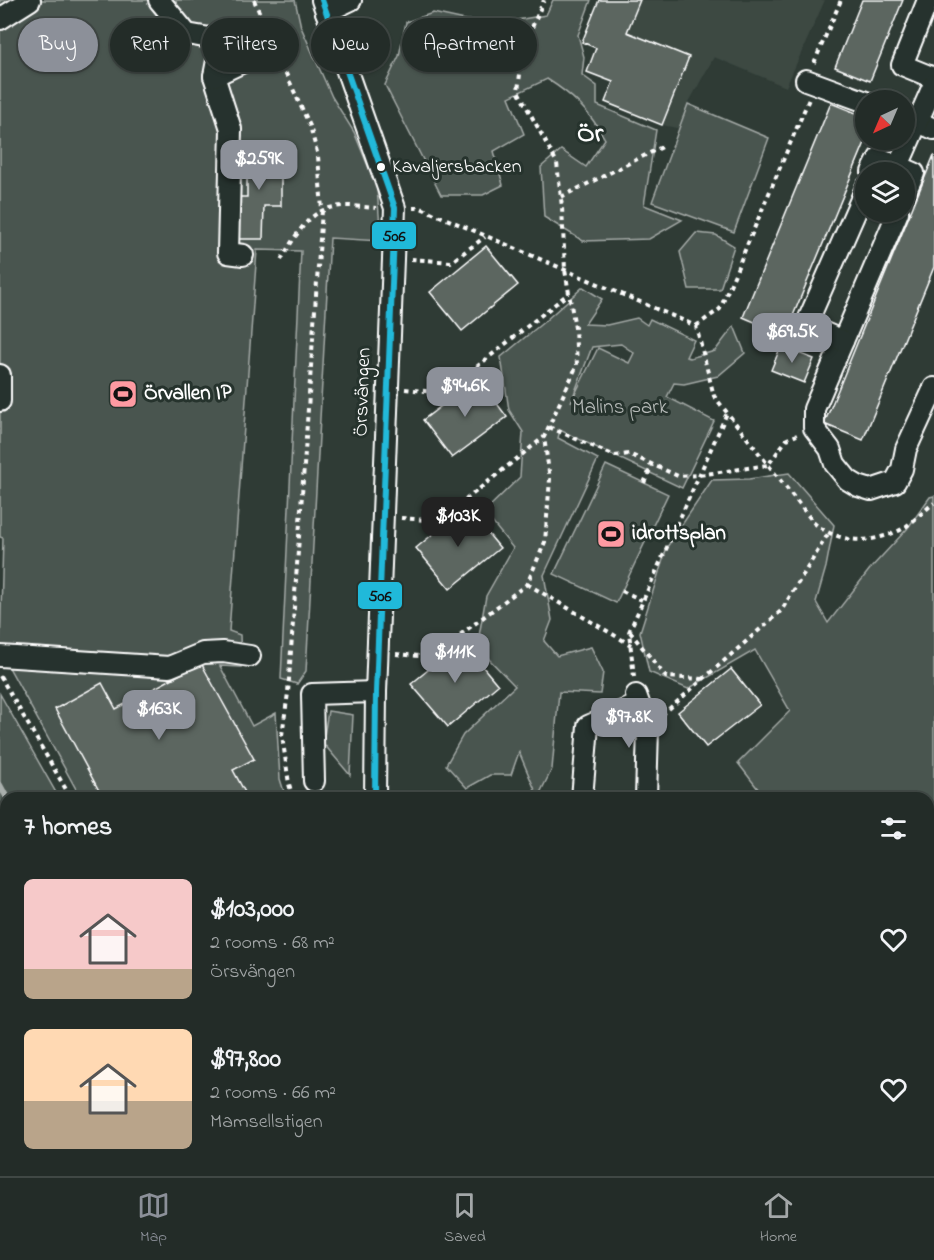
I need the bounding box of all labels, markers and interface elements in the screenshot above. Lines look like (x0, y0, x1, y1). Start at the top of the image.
chip: Buy (18, 18, 98, 72)
chip: Rent (110, 18, 190, 72)
chip: Filters (202, 18, 299, 72)
chip: New (311, 18, 390, 72)
chip: Apartment (402, 18, 537, 72)
north arrow (855, 90, 915, 150)
map controls (855, 90, 915, 222)
district label: Ör (577, 115, 604, 154)
pin: $259K (217, 140, 301, 191)
text: $259K (234, 145, 284, 174)
place label: Kavaljersbacken (392, 153, 522, 182)
marker: Kavaljersbacken (375, 161, 387, 173)
button: layers (855, 162, 915, 222)
line badge: 506 (371, 221, 417, 250)
text: 506 (382, 225, 407, 249)
pin: $69.5K (743, 313, 841, 364)
text: $69.5K (766, 318, 818, 347)
street label: Örsvängen (346, 347, 382, 437)
pin: $94.6K (416, 367, 514, 418)
text: $94.6K (441, 372, 489, 401)
sports icon: Örvallen IP (107, 378, 139, 410)
place label: Örvallen IP (144, 379, 232, 409)
park label: Malins park (572, 393, 669, 423)
pin: $103K (416, 497, 500, 548)
text: $103K (435, 502, 481, 531)
sports icon: idrottsplan (595, 518, 627, 550)
place label: idrottsplan (632, 519, 726, 549)
line badge: 506 (357, 581, 403, 610)
text: 506 (368, 585, 393, 609)
pin: $111K (413, 633, 497, 684)
text: $111K (435, 638, 475, 667)
pin: $163K (117, 690, 201, 741)
text: $163K (136, 695, 182, 724)
pin: $97.8K (580, 698, 678, 749)
text: $97.8K (605, 703, 653, 732)
text: 7 homes (24, 809, 112, 847)
icon: filters (877, 812, 910, 845)
text: $103,000 (210, 891, 294, 929)
icon: home (72, 903, 144, 975)
icon: heart (877, 923, 910, 956)
text: 2 rooms · 68 m² (210, 929, 335, 958)
text: Örsvängen (210, 958, 295, 987)
text: $97,800 (210, 1041, 281, 1079)
icon: home (72, 1053, 144, 1125)
icon: heart (877, 1073, 910, 1106)
text: 2 rooms · 66 m² (210, 1079, 336, 1108)
text: Mamsellstigen (210, 1108, 323, 1137)
tab: Map (137, 1189, 170, 1249)
tab: Saved (444, 1189, 486, 1249)
tab: Home (760, 1189, 797, 1249)

